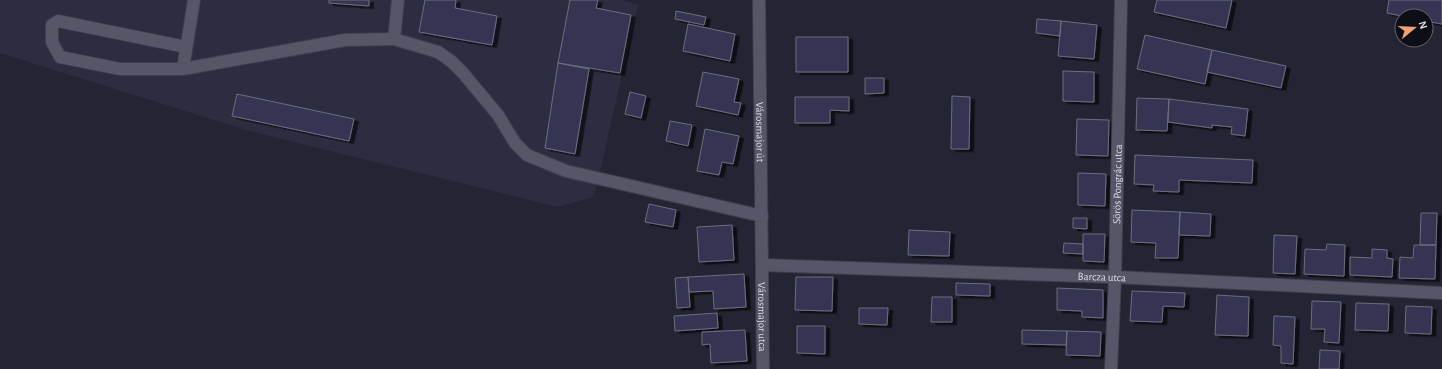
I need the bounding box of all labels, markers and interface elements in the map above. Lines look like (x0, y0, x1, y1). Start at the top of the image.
north arrow (1394, 8, 1434, 48)
text: N (1417, 20, 1429, 30)
street label: Városmajor út (754, 102, 766, 163)
street label: Sörös Pongrác utca (1111, 144, 1124, 224)
street label: Barcza utca (1077, 271, 1126, 284)
street label: Városmajor utca (756, 282, 768, 352)

